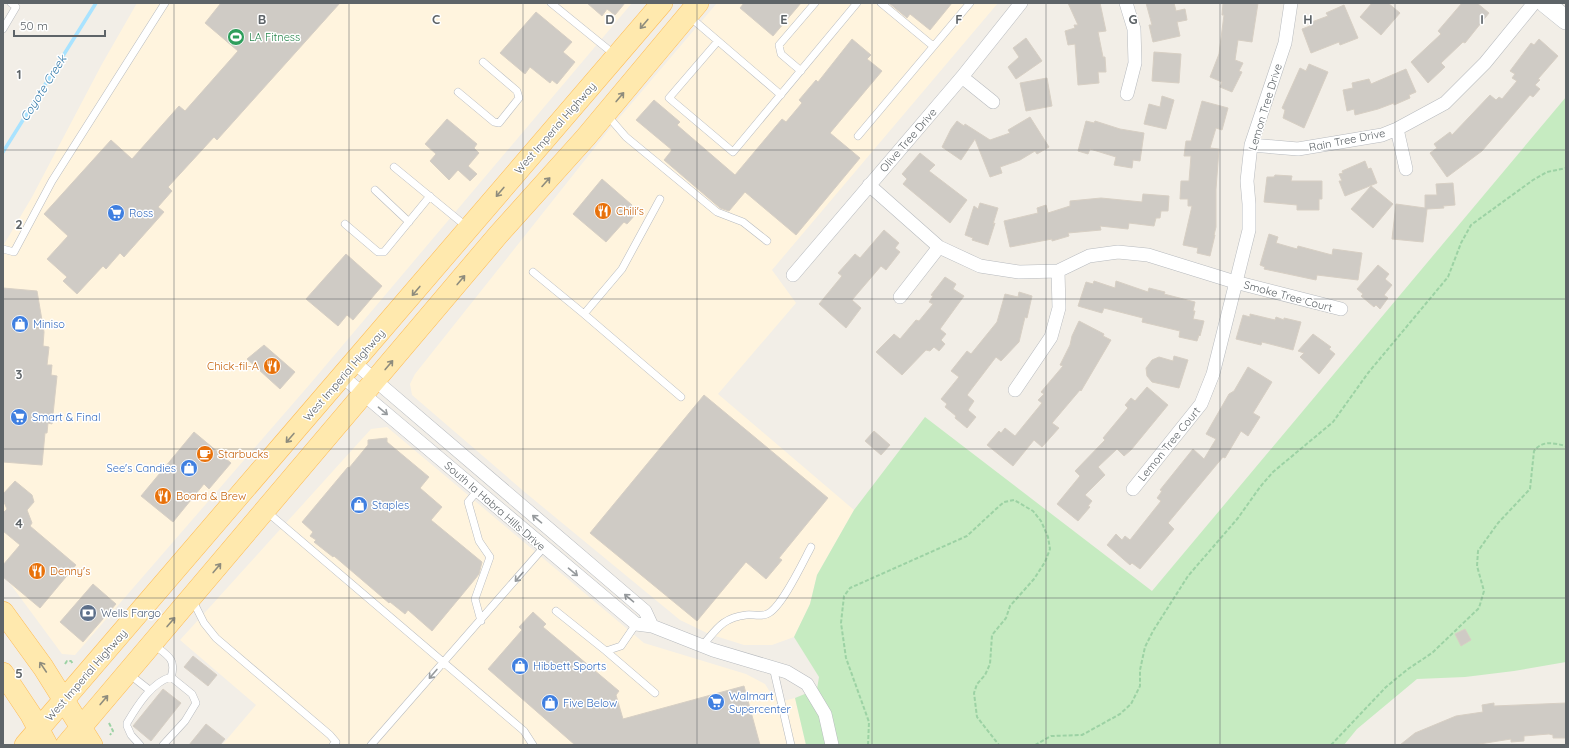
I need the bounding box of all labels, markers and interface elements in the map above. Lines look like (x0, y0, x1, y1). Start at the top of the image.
text: B (258, 11, 266, 27)
text: C (432, 11, 440, 27)
text: D (605, 11, 615, 27)
text: E (780, 11, 788, 27)
text: F (955, 11, 963, 27)
text: G (1128, 11, 1138, 27)
text: H (1303, 11, 1313, 27)
text: I (1480, 11, 1484, 27)
scale bar (14, 12, 105, 38)
text: 50 m (20, 18, 48, 33)
one-way arrow (639, 19, 648, 30)
sports icon: LA Fitness (226, 27, 246, 47)
place label: LA Fitness (249, 30, 300, 44)
water label: Coyote Creek (17, 51, 70, 124)
street label: Lemon Tree Drive (1245, 62, 1285, 152)
text: 1 (16, 66, 22, 82)
street label: West Imperial Highway (511, 79, 599, 177)
one-way arrow (615, 91, 624, 102)
street label: Olive Tree Drive (876, 105, 940, 175)
street label: Rain Tree Drive (1308, 126, 1386, 154)
one-way arrow (541, 177, 550, 187)
one-way arrow (495, 187, 504, 197)
restaurant icon: Chili's (593, 201, 613, 221)
supermarket icon: Ross (106, 203, 126, 223)
place label: Chili's (616, 204, 644, 218)
place label: Ross (129, 206, 153, 220)
text: 2 (15, 216, 23, 232)
one-way arrow (456, 274, 465, 285)
street label: Smoke Tree Court (1242, 277, 1334, 315)
one-way arrow (411, 286, 420, 297)
shop icon: Miniso (10, 314, 30, 334)
place label: Miniso (33, 317, 65, 331)
street label: West Imperial Highway (300, 326, 388, 424)
restaurant icon: Chick-fil-A (262, 356, 282, 376)
place label: Chick-fil-A (207, 359, 259, 373)
one-way arrow (384, 360, 393, 371)
text: 3 (16, 366, 23, 382)
street label: Lemon Tree Court (1135, 404, 1203, 484)
supermarket icon: Smart & Final (9, 407, 29, 427)
one-way arrow (377, 407, 388, 416)
place label: Smart & Final (32, 410, 100, 424)
one-way arrow (285, 433, 294, 443)
cafe icon: Starbucks (195, 444, 215, 464)
place label: Starbucks (218, 447, 268, 461)
shop icon: See's Candies (179, 458, 199, 478)
street label: South la Habra Hills Drive (442, 458, 548, 554)
place label: See's Candies (107, 461, 176, 475)
restaurant icon: Board & Brew (153, 486, 173, 506)
place label: Board & Brew (176, 489, 246, 503)
shop icon: Staples (349, 495, 369, 515)
place label: Staples (372, 498, 409, 512)
one-way arrow (532, 514, 542, 524)
text: 4 (15, 515, 23, 531)
restaurant icon: Denny's (27, 561, 47, 581)
one-way arrow (212, 562, 221, 573)
place label: Denny's (50, 564, 90, 578)
one-way arrow (568, 568, 578, 577)
one-way arrow (514, 572, 523, 582)
one-way arrow (624, 594, 634, 603)
bank icon: Wells Fargo (78, 603, 98, 623)
place label: Wells Fargo (101, 606, 161, 620)
one-way arrow (166, 617, 175, 627)
street label: West Imperial Highway (42, 626, 130, 724)
shop icon: Hibbett Sports (510, 656, 530, 676)
place label: Hibbett Sports (533, 659, 606, 673)
one-way arrow (39, 662, 47, 673)
text: 5 (15, 665, 23, 681)
one-way arrow (428, 669, 437, 680)
place label: Walmart Supercenter (729, 689, 791, 716)
supermarket icon: Walmart Supercenter (706, 692, 726, 712)
shop icon: Five Below (540, 693, 560, 713)
one-way arrow (100, 695, 109, 705)
place label: Five Below (563, 696, 617, 710)

